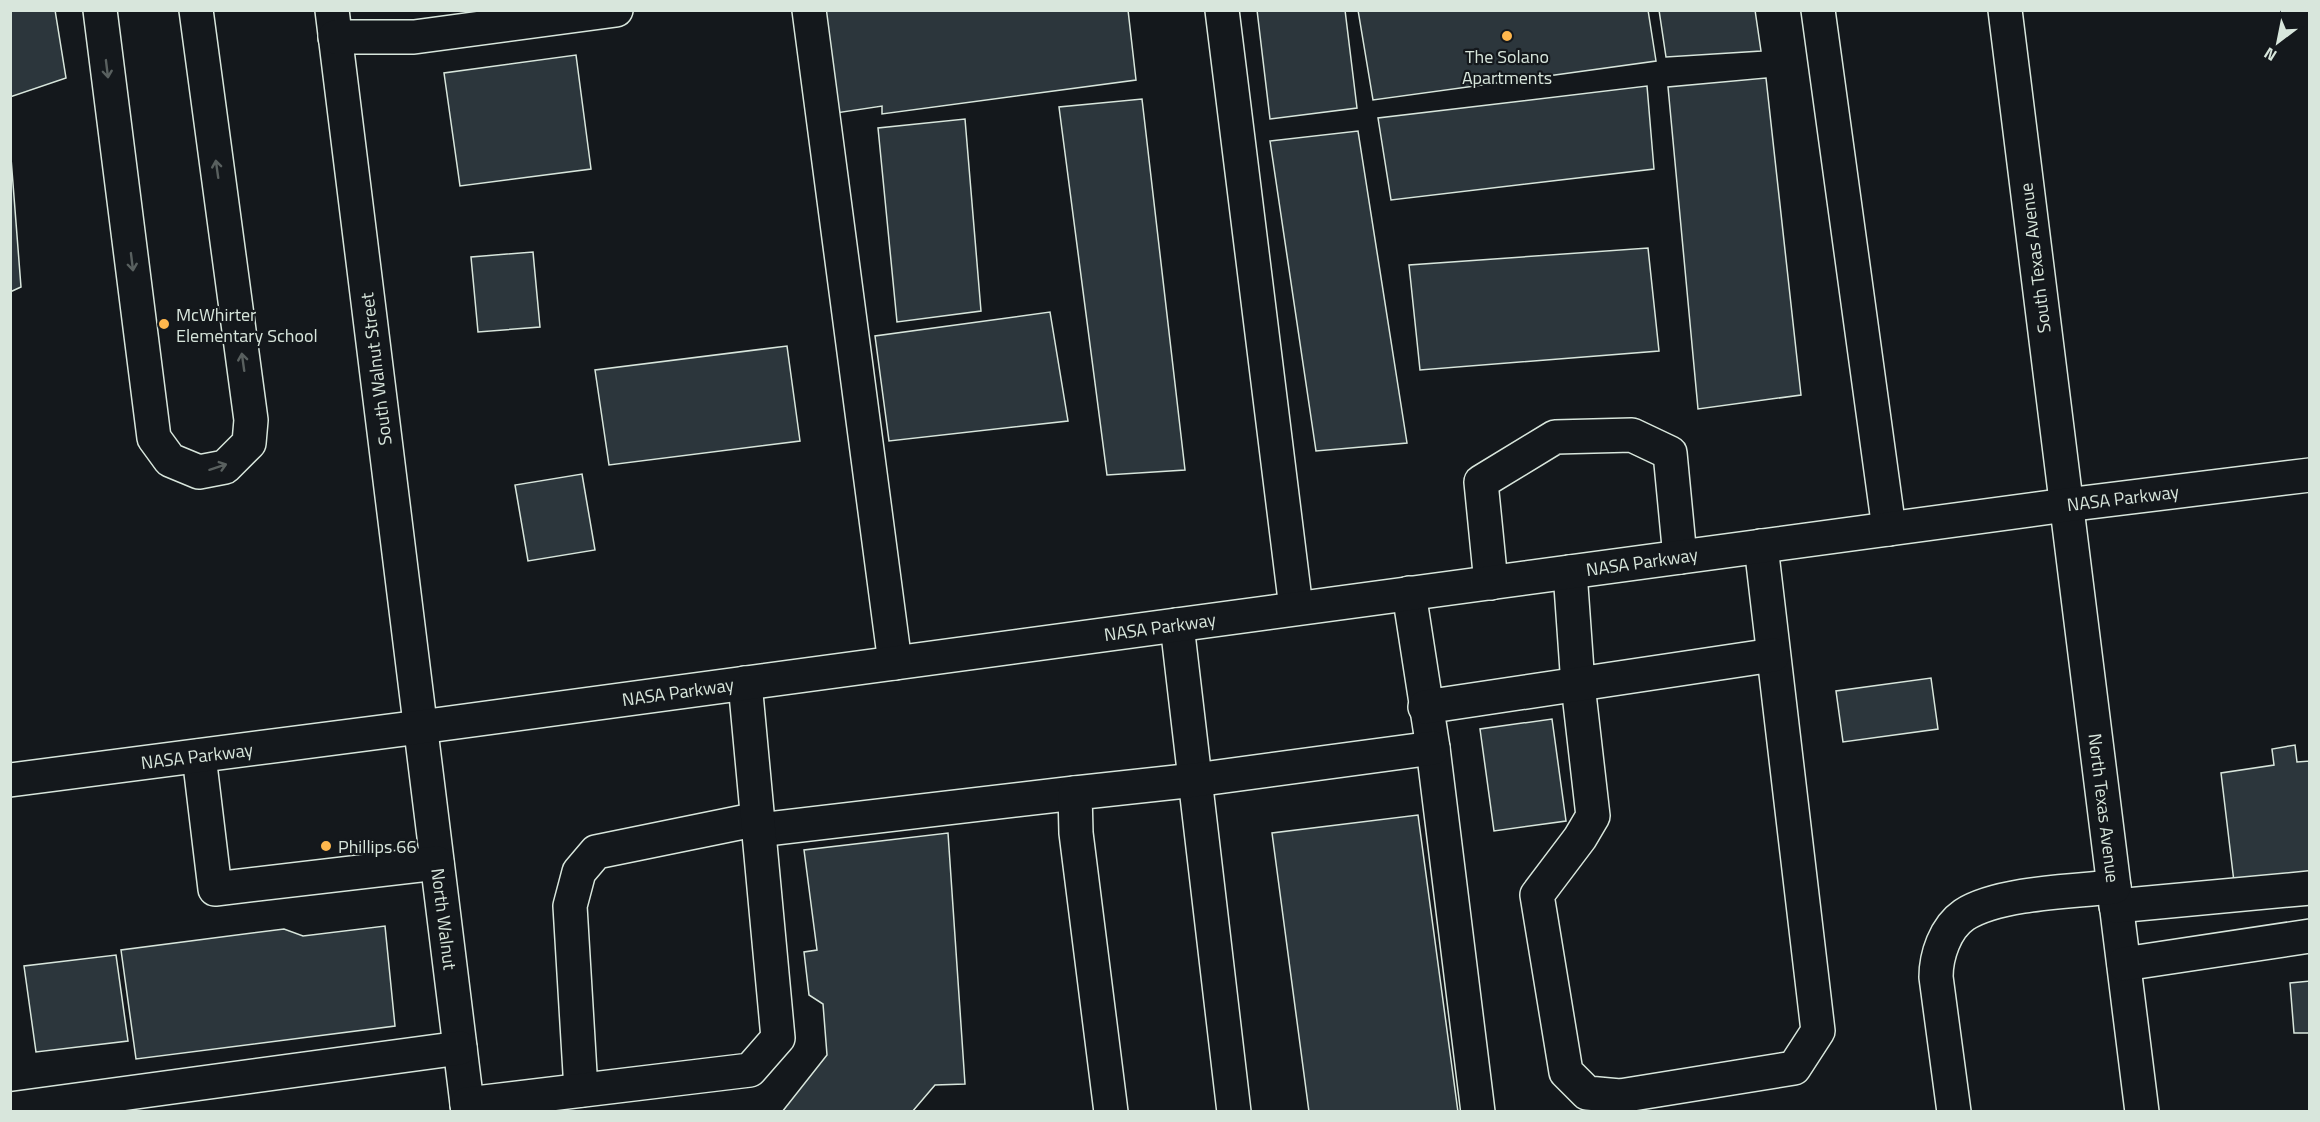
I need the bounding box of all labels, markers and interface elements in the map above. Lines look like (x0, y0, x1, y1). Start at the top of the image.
north arrow (2248, 12, 2308, 72)
marker: The Solano Apartments (1500, 29, 1514, 43)
text: N (2259, 42, 2281, 68)
place label: The Solano Apartments (1462, 43, 1552, 91)
one-way arrow (102, 58, 113, 78)
one-way arrow (212, 159, 223, 179)
street label: South Texas Avenue (2012, 181, 2058, 335)
one-way arrow (126, 252, 137, 271)
street label: South Walnut Street (353, 290, 399, 447)
place label: McWhirter Elementary School (176, 301, 318, 349)
marker: McWhirter Elementary School (157, 317, 171, 331)
one-way arrow (238, 353, 249, 373)
one-way arrow (209, 461, 228, 472)
street label: NASA Parkway (2065, 478, 2181, 518)
street label: NASA Parkway (1584, 541, 1700, 583)
street label: NASA Parkway (1102, 606, 1218, 648)
street label: NASA Parkway (620, 671, 736, 713)
street label: North Texas Avenue (2081, 732, 2127, 884)
street label: NASA Parkway (139, 736, 255, 776)
place label: Phillips 66 (338, 833, 417, 860)
marker: Phillips 66 (319, 839, 333, 853)
street label: North Walnut (424, 867, 464, 972)

